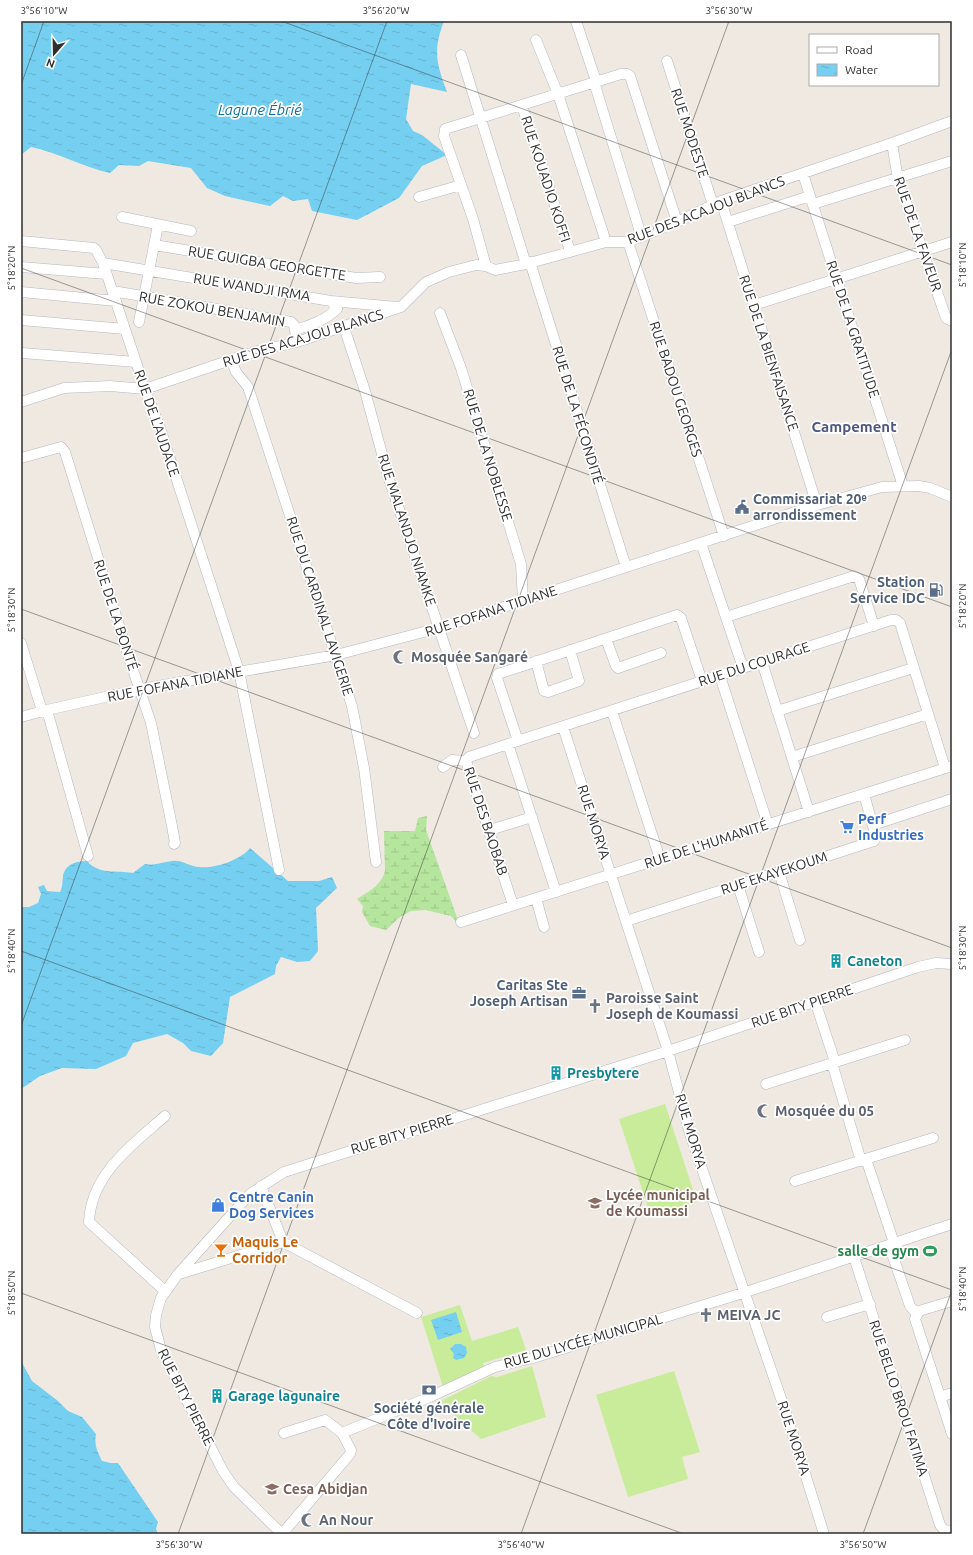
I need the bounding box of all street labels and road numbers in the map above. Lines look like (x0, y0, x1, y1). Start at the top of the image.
street label: RUE MODESTE (668, 86, 712, 180)
street label: RUE KOUADIO KOFFI (518, 114, 574, 244)
street label: RUE DES ACAJOU BLANCS (625, 173, 787, 247)
street label: RUE DE LA FAVEUR (891, 175, 945, 294)
street label: RUE GUIGBA GEORGETTE (187, 243, 347, 283)
street label: RUE DE LA GRATITUDE (823, 258, 883, 400)
street label: RUE WANDJI IRMA (192, 270, 312, 304)
street label: RUE DE LA BIENFAISANCE (736, 273, 802, 433)
street label: RUE ZOKOU BENJAMIN (138, 288, 286, 330)
street label: RUE DES ACAJOU BLANCS (221, 306, 385, 370)
street label: RUE BADOU GEORGES (646, 319, 706, 459)
street label: RUE DE LA FÉCONDITÉ (549, 344, 608, 486)
street label: RUE DE L'AUDACE (131, 367, 183, 479)
street label: RUE DE LA NOBLESSE (460, 387, 516, 523)
street label: RUE MALANDJO NIAMKE (375, 452, 439, 608)
street label: RUE DU CARDINAL LAVIGERIE (283, 514, 357, 698)
street label: RUE DE LA BONTÉ (91, 557, 142, 673)
street label: RUE FOFANA TIDIANE (423, 582, 559, 640)
street label: RUE DU COURAGE (696, 638, 812, 690)
street label: RUE FOFANA TIDIANE (106, 663, 244, 705)
street label: RUE DES BAOBAB (461, 765, 511, 877)
street label: RUE MORYA (574, 783, 614, 861)
street label: RUE DE L'HUMANITÉ (642, 815, 770, 872)
street label: RUE EKAYEKOUM (719, 848, 829, 898)
street label: RUE BITY PIERRE (749, 981, 855, 1031)
street label: RUE MORYA (672, 1092, 710, 1170)
street label: RUE BITY PIERRE (349, 1111, 455, 1157)
street label: RUE DU LYCÉE MUNICIPAL (502, 1310, 664, 1371)
street label: RUE BELLO BROU FATIMA (866, 1318, 932, 1478)
street label: RUE BITY PIERRE (155, 1346, 217, 1448)
street label: RUE MORYA (774, 1399, 814, 1477)

